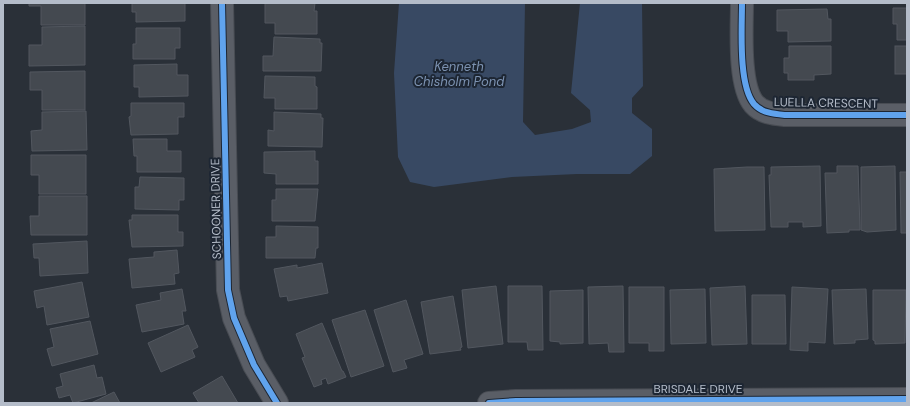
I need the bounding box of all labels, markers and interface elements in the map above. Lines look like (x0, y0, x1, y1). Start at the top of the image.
water label: Kenneth Chisholm Pond (414, 58, 505, 90)
street label: LUELLA CRESCENT (774, 94, 879, 112)
street label: SCHOONER DRIVE (207, 158, 225, 259)
street label: BRISDALE DRIVE (653, 381, 743, 397)

